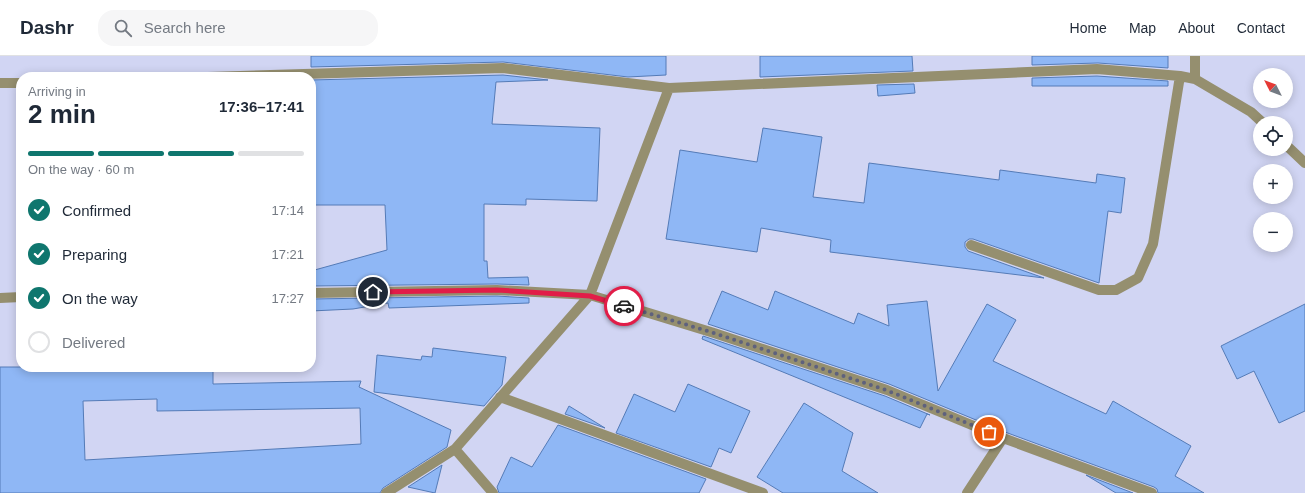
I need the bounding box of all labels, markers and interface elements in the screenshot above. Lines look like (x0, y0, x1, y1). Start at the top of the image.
search box (98, 10, 378, 46)
text: Dashr (20, 17, 74, 38)
icon: search (112, 17, 134, 39)
text: Search here (144, 19, 226, 36)
text: Home (1070, 20, 1107, 36)
text: Map (1129, 20, 1156, 36)
text: About (1178, 20, 1215, 36)
text: Contact (1237, 20, 1285, 36)
north arrow (1253, 68, 1293, 108)
map controls (1253, 68, 1293, 252)
text: Arriving in (28, 84, 86, 99)
text: 17:36–17:41 (219, 98, 304, 115)
text: 2 min (28, 99, 96, 129)
button: locate (1253, 116, 1293, 156)
text: On the way · 60 m (28, 162, 134, 177)
button: + (1253, 164, 1293, 204)
icon: check (28, 199, 50, 221)
text: Confirmed (62, 202, 131, 219)
text: 17:14 (271, 203, 304, 218)
button: − (1253, 212, 1293, 252)
icon: check (28, 243, 50, 265)
text: Preparing (62, 246, 127, 263)
text: 17:21 (271, 247, 304, 262)
pin (356, 275, 390, 309)
icon: home (362, 281, 384, 303)
courier (604, 286, 644, 326)
icon: check (28, 287, 50, 309)
text: On the way (62, 290, 138, 307)
text: 17:27 (271, 291, 304, 306)
icon: car (613, 295, 635, 317)
text: Delivered (62, 334, 125, 351)
pin (972, 415, 1006, 449)
icon: bag (978, 421, 1000, 443)

